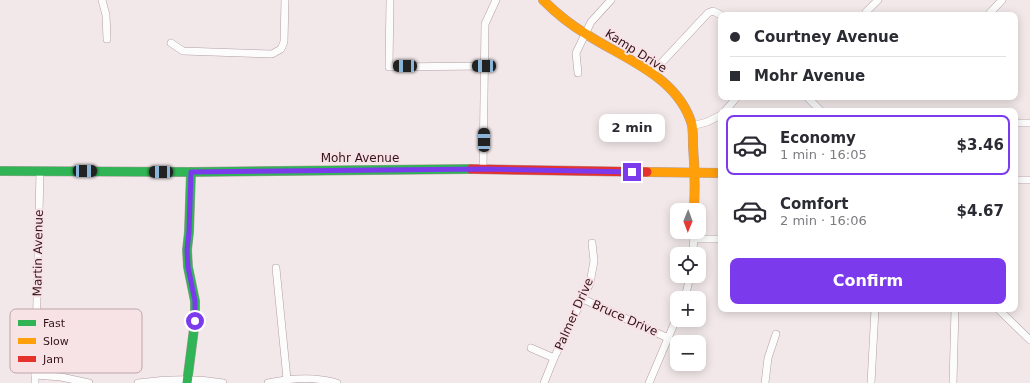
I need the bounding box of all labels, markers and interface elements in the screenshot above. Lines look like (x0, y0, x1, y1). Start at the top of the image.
street label: Kamp Drive (603, 26, 669, 76)
text: Courtney Avenue (754, 28, 899, 46)
car (393, 60, 417, 72)
car (472, 60, 496, 72)
text: Mohr Avenue (754, 67, 865, 85)
callout: 2 min (599, 114, 665, 142)
text: 2 min (612, 120, 652, 135)
icon: car (732, 127, 768, 163)
car (478, 128, 490, 152)
text: Economy (780, 129, 856, 147)
text: $3.46 (957, 136, 1004, 154)
text: 1 min · 16:05 (780, 147, 867, 162)
street label: Mohr Avenue (321, 151, 399, 165)
route end (623, 163, 641, 181)
car (73, 165, 97, 177)
car (149, 166, 173, 178)
icon: car (732, 193, 768, 229)
text: Comfort (780, 195, 848, 213)
text: $4.67 (957, 202, 1004, 220)
north arrow (670, 203, 706, 239)
map controls (670, 203, 706, 371)
street label: Martin Avenue (30, 210, 46, 296)
text: 2 min · 16:06 (780, 213, 867, 228)
button: locate (670, 247, 706, 283)
button: Confirm (730, 258, 1006, 304)
street label: Palmer Drive (552, 276, 596, 352)
button: + (670, 291, 706, 327)
street label: Bruce Drive (590, 297, 660, 339)
legend (10, 309, 142, 373)
route start (186, 312, 204, 330)
text: Fast (43, 317, 66, 330)
text: Slow (43, 335, 69, 348)
button: − (670, 335, 706, 371)
text: Jam (42, 353, 64, 366)

